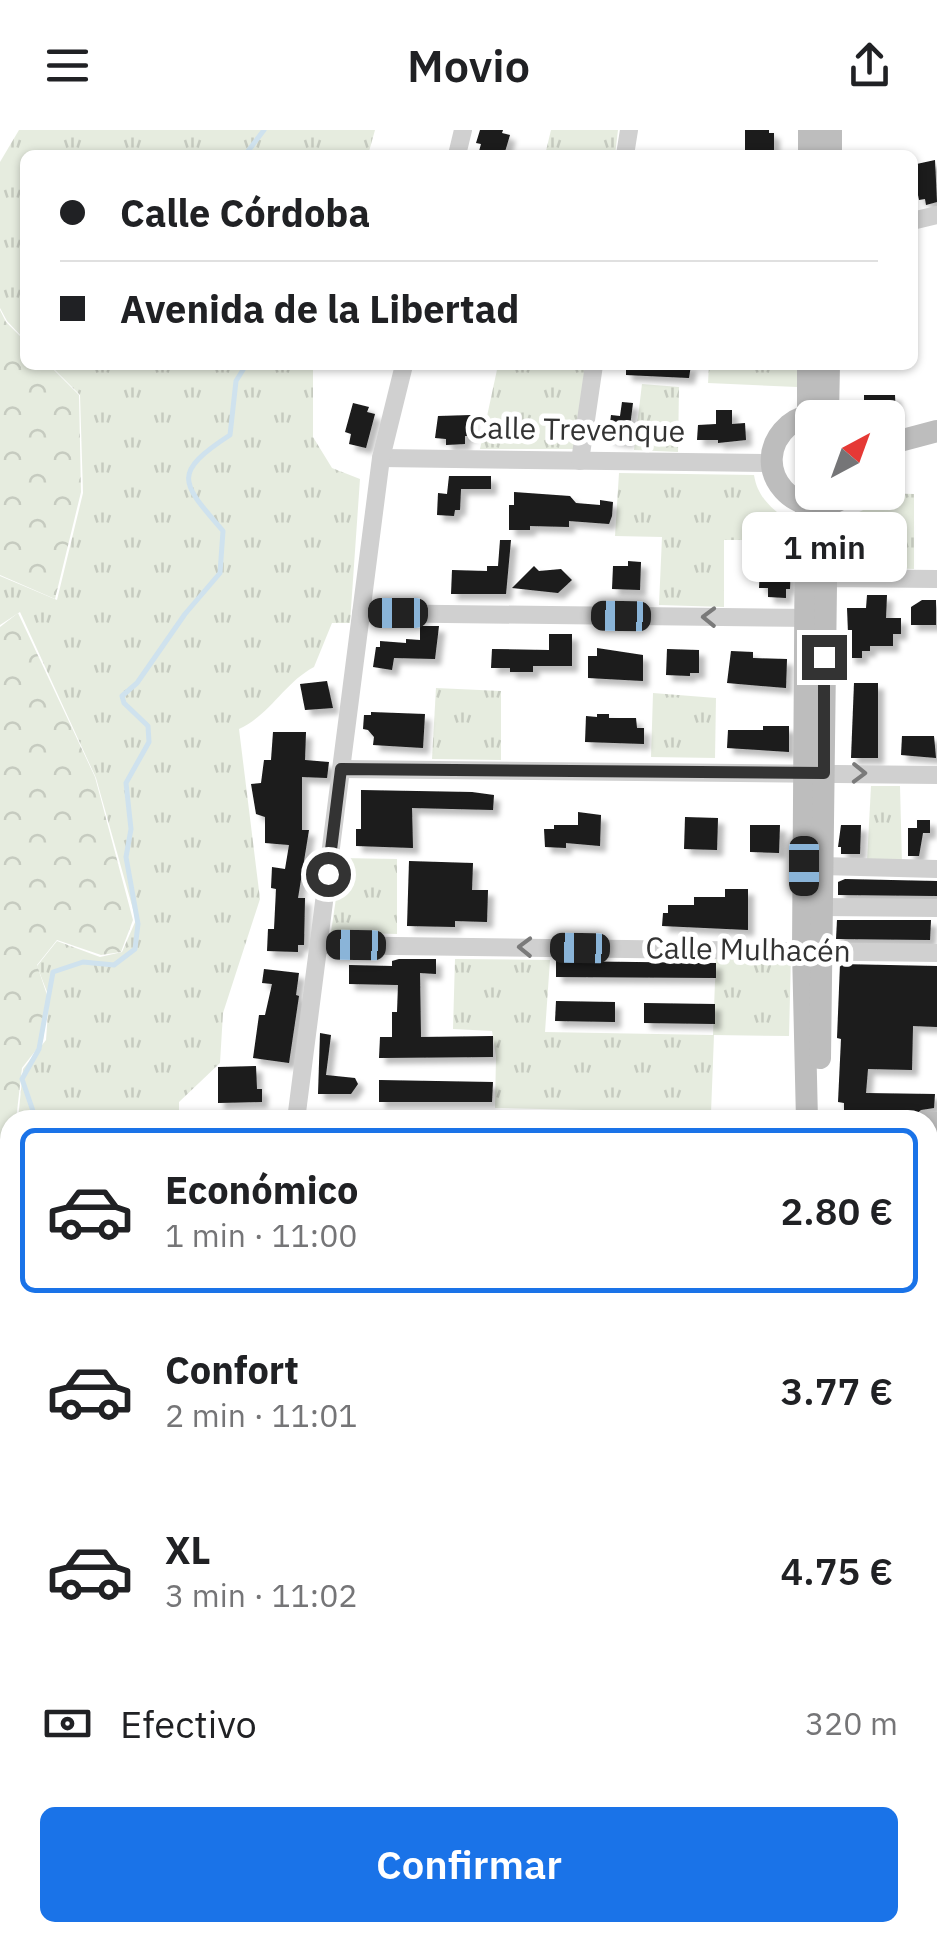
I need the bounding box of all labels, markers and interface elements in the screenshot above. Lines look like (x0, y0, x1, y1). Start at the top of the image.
text: Movio (407, 36, 530, 94)
icon: menu (40, 38, 95, 93)
icon: share (842, 38, 897, 93)
text: Calle Córdoba (120, 188, 370, 237)
text: Avenida de la Libertad (120, 284, 519, 333)
north arrow (795, 400, 905, 510)
map controls (795, 400, 905, 510)
street label: Calle Trevenque (469, 407, 685, 450)
callout: 1 min (742, 512, 906, 582)
text: 1 min (783, 526, 866, 568)
car (368, 598, 428, 628)
car (591, 600, 651, 632)
one-way arrow (701, 606, 716, 628)
route end (802, 635, 847, 680)
one-way arrow (851, 763, 867, 784)
car (789, 836, 819, 896)
route start (306, 852, 351, 897)
street label: Calle Mulhacén (645, 927, 851, 970)
car (326, 929, 386, 961)
car (550, 932, 610, 964)
one-way arrow (516, 937, 532, 958)
text: Económico (165, 1165, 358, 1214)
icon: car (45, 1166, 135, 1256)
text: 2.80 € (780, 1186, 893, 1235)
text: 1 min · 11:00 (165, 1214, 358, 1256)
text: Confort (165, 1345, 299, 1394)
icon: car (45, 1346, 135, 1436)
text: 3.77 € (780, 1366, 893, 1415)
text: 2 min · 11:01 (165, 1394, 358, 1436)
text: XL (165, 1525, 211, 1574)
icon: car (45, 1526, 135, 1616)
text: 4.75 € (780, 1546, 893, 1595)
text: 3 min · 11:02 (165, 1574, 358, 1616)
icon: cash (40, 1696, 95, 1751)
text: Efectivo (120, 1699, 257, 1748)
text: 320 m (805, 1702, 898, 1744)
button: Confirmar (40, 1807, 898, 1922)

